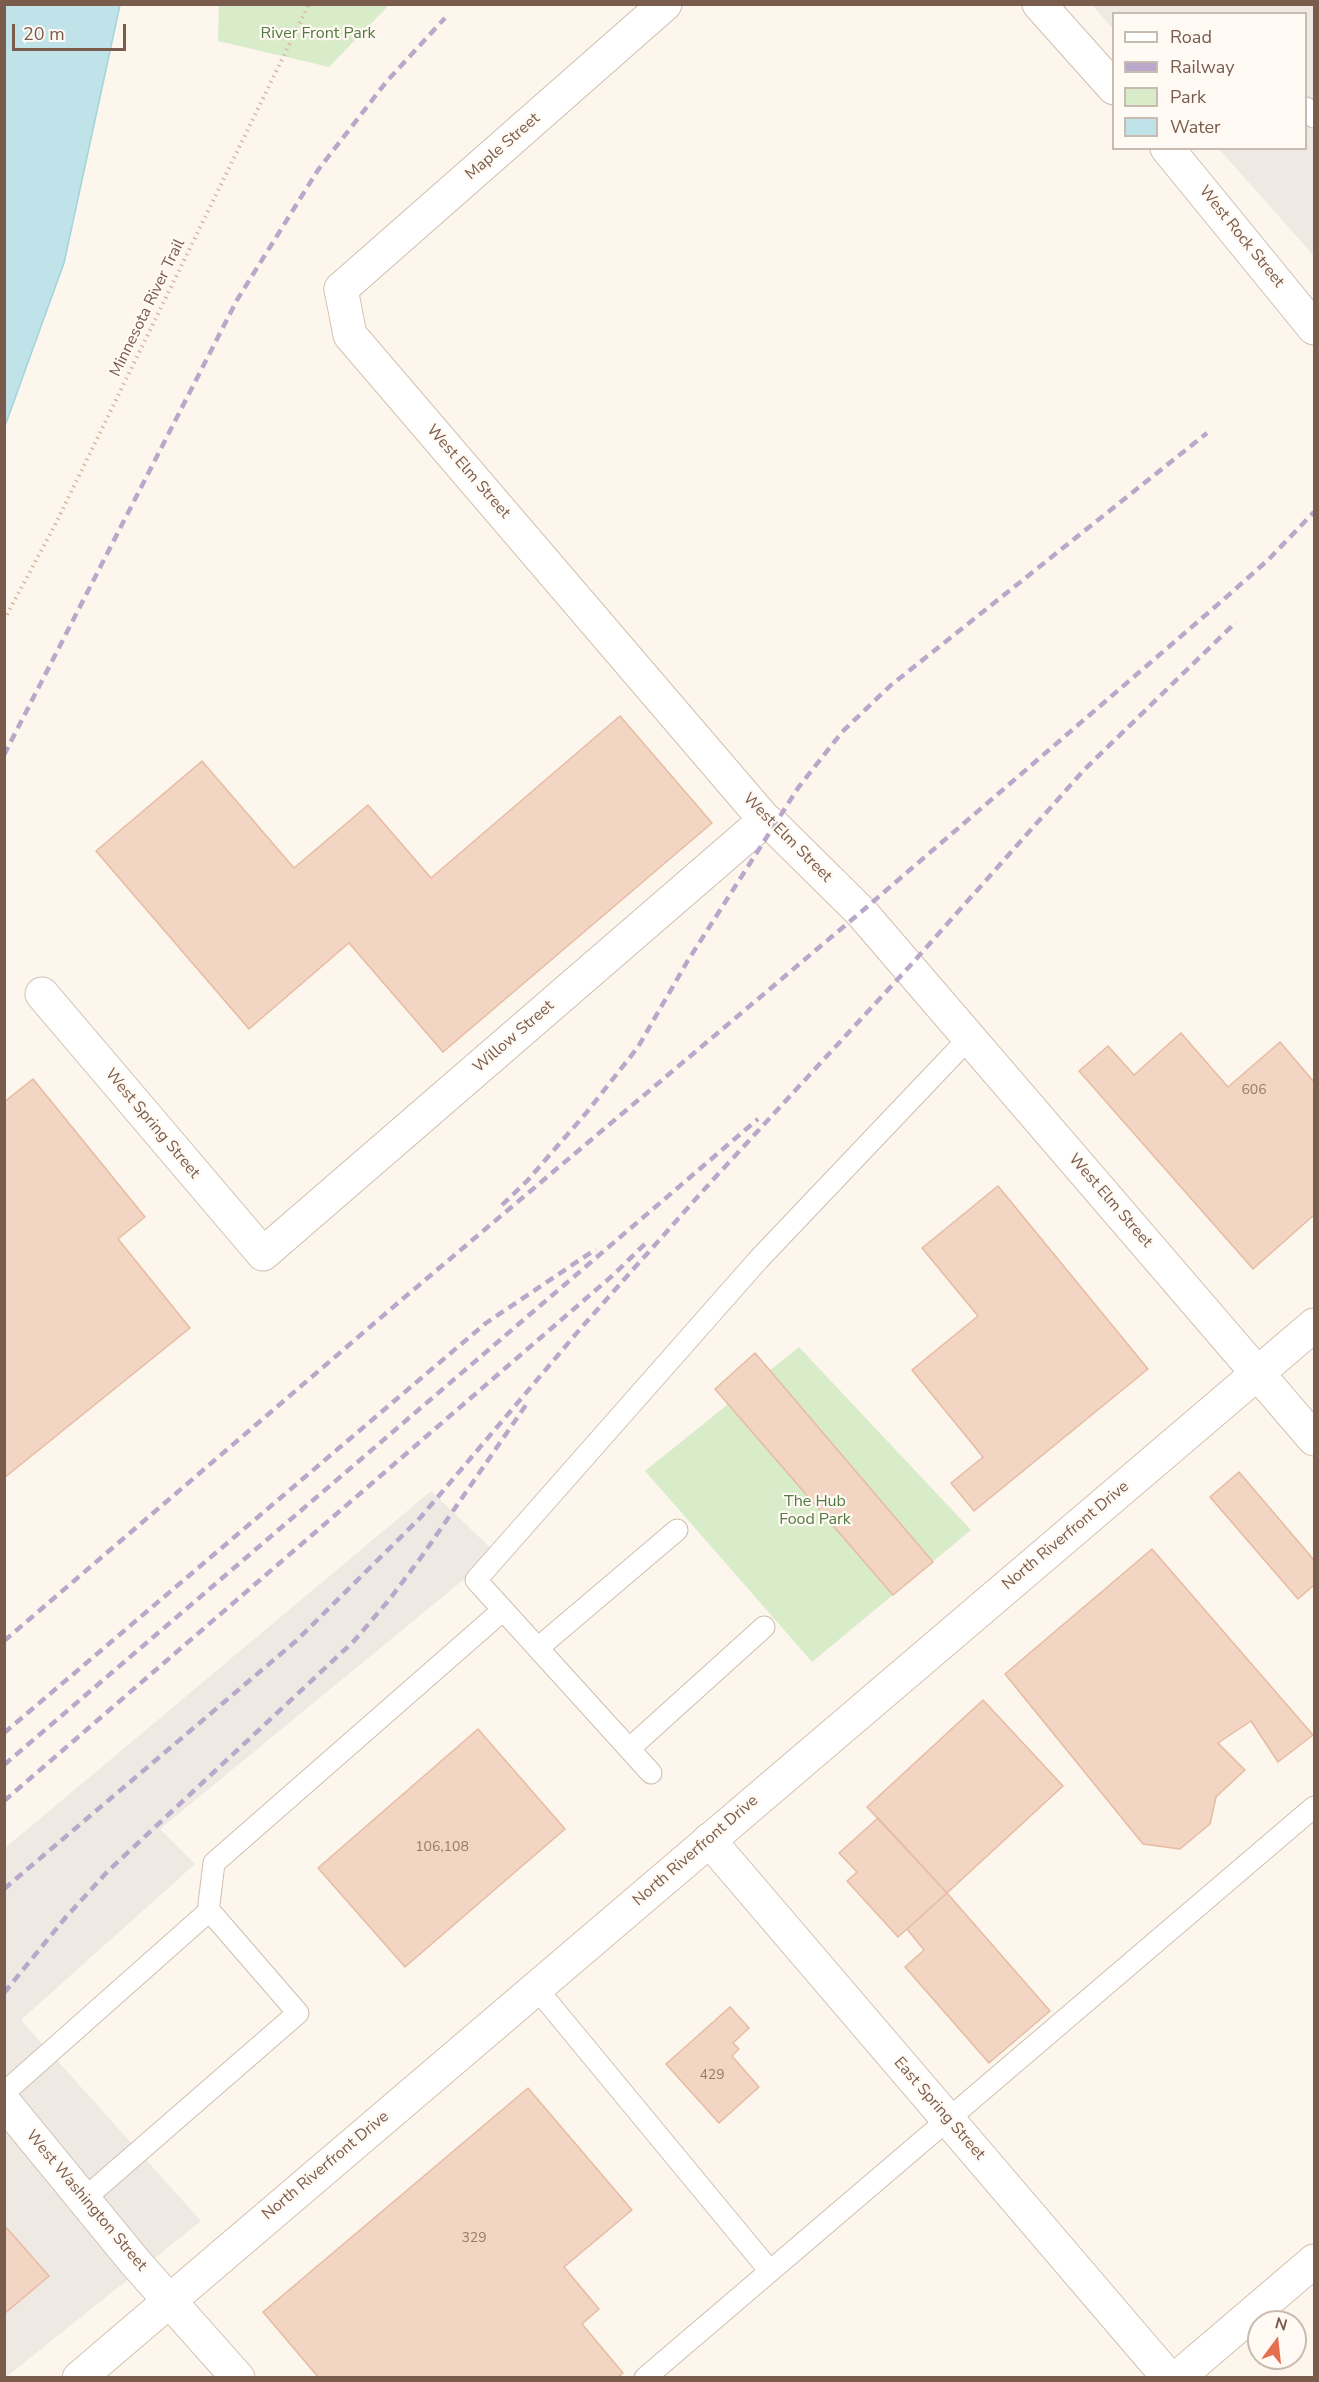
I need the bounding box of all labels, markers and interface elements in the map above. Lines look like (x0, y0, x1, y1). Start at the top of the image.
scale bar (15, 12, 129, 50)
legend (1112, 12, 1307, 150)
text: 20 m (23, 22, 65, 46)
park label: River Front Park (261, 24, 375, 44)
text: Road (1170, 25, 1212, 49)
text: Railway (1170, 55, 1235, 79)
text: Park (1170, 85, 1206, 109)
street label: Maple Street (462, 109, 544, 185)
text: Water (1170, 115, 1221, 139)
street label: West Rock Street (1194, 182, 1288, 292)
street label: Minnesota River Trail (106, 236, 190, 380)
street label: West Elm Street (422, 421, 514, 523)
street label: West Elm Street (738, 789, 836, 887)
street label: Willow Street (470, 997, 558, 1077)
street label: West Spring Street (101, 1065, 203, 1183)
house number: 606 (1241, 1083, 1267, 1099)
street label: West Elm Street (1064, 1150, 1156, 1252)
street label: North Riverfront Drive (999, 1477, 1133, 1595)
park label: The Hub Food Park (779, 1492, 851, 1530)
street label: North Riverfront Drive (630, 1791, 762, 1911)
house number: 106,108 (415, 1840, 469, 1856)
street label: East Spring Street (889, 2054, 989, 2164)
house number: 429 (699, 2068, 725, 2084)
street label: North Riverfront Drive (259, 2107, 393, 2225)
street label: West Washington Street (21, 2127, 151, 2275)
house number: 329 (461, 2231, 487, 2247)
north arrow (1247, 2310, 1307, 2370)
text: N (1273, 2312, 1290, 2337)

